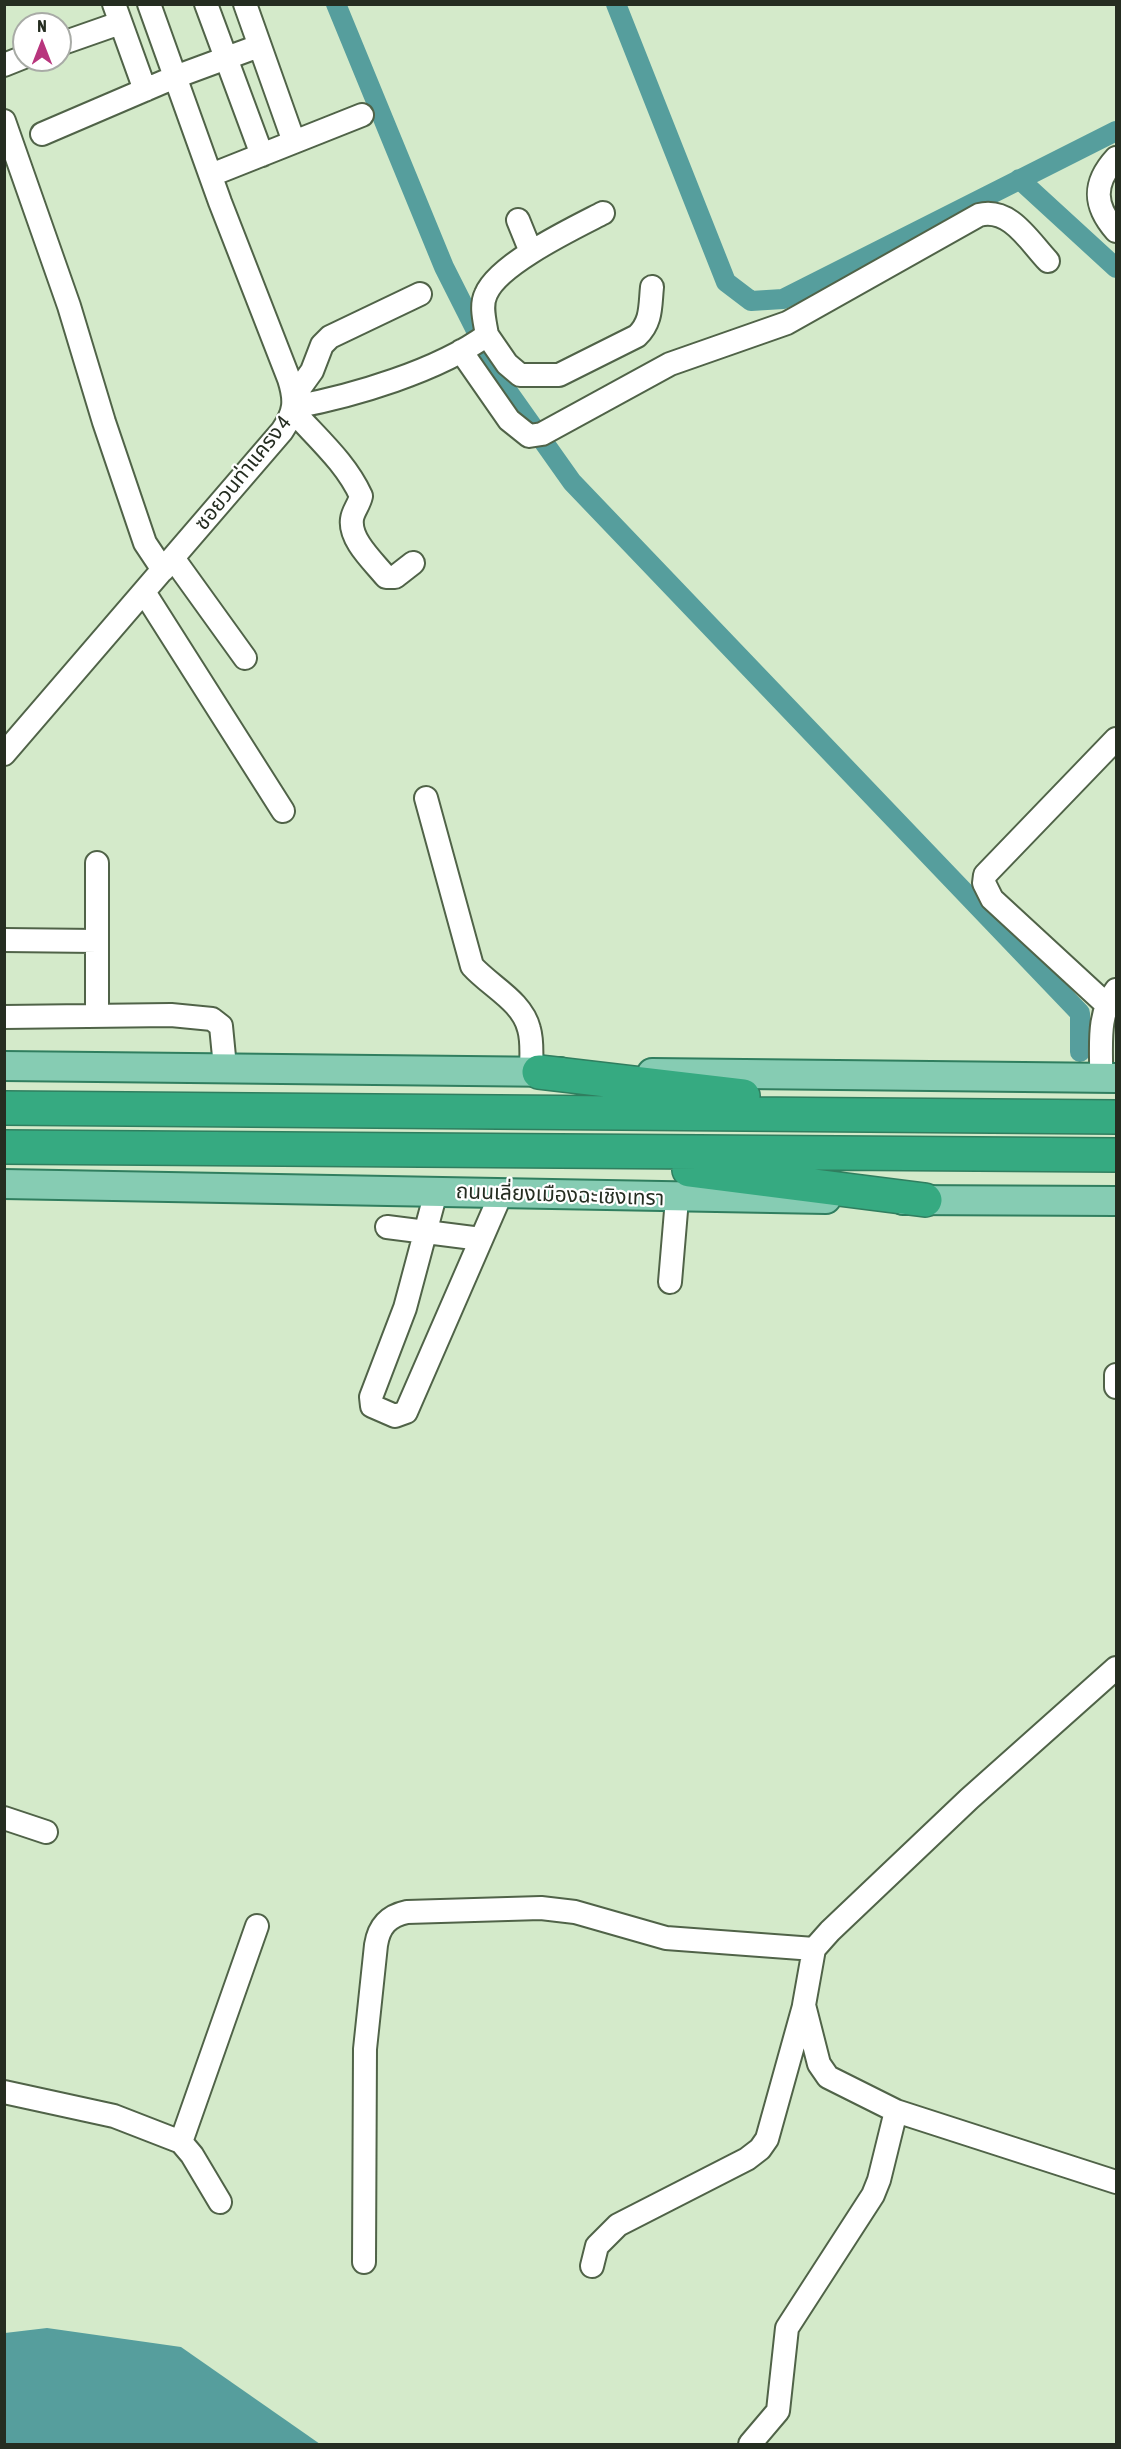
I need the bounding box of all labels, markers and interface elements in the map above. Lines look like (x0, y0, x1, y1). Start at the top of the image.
north arrow (12, 12, 72, 72)
text: N (37, 17, 47, 35)
street label: ซอยวนท่าแครง 4 (189, 411, 297, 535)
street label: ถนนเลี่ยงเมืองฉะเชิงเทรา (455, 1179, 665, 1211)

